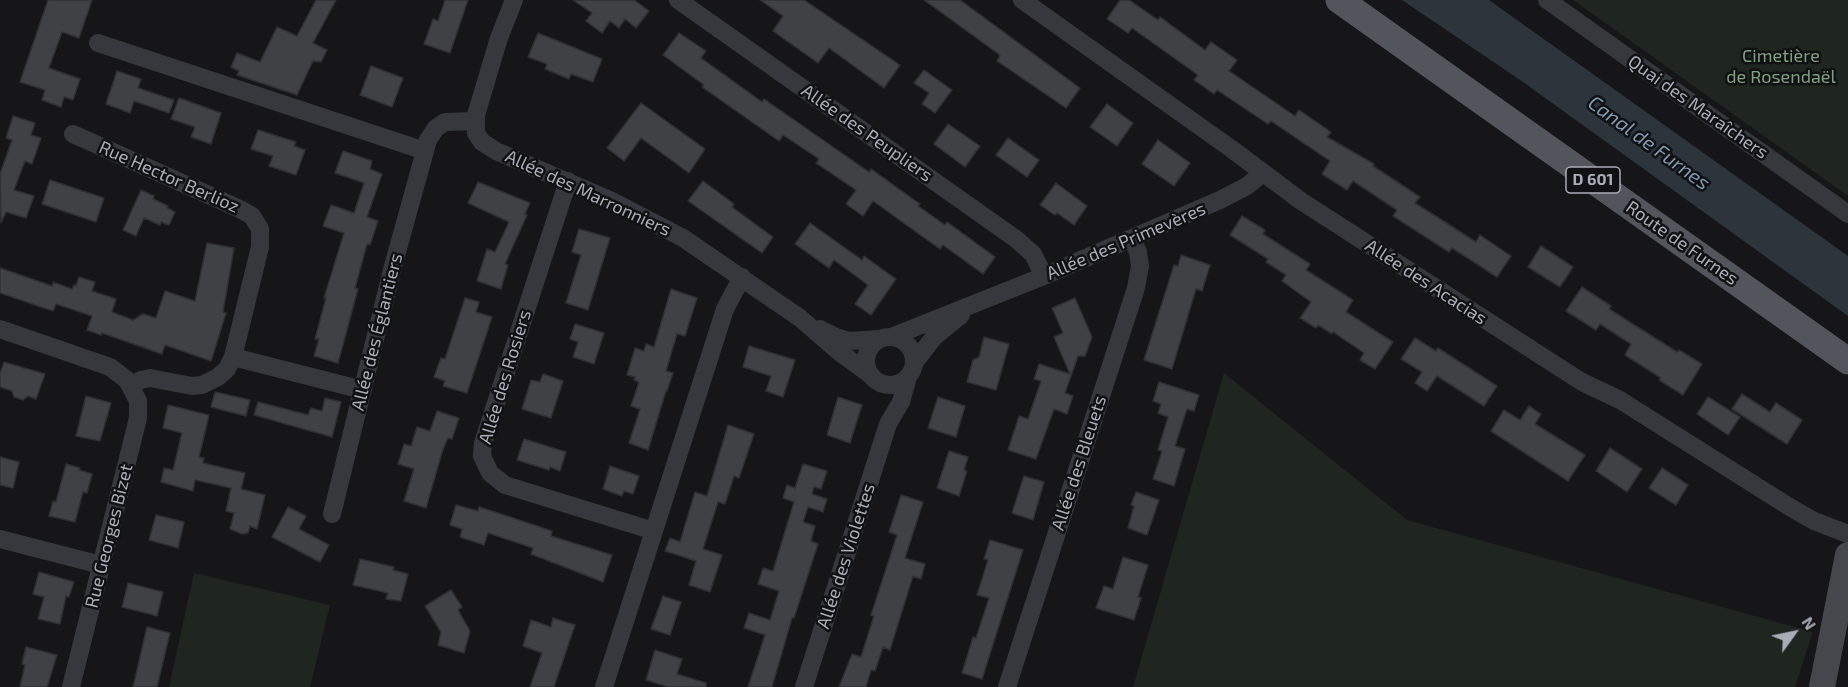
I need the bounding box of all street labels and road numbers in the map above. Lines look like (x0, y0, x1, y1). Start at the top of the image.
street label: Quai des Maraîchers (1624, 50, 1772, 164)
street label: Allée des Peupliers (797, 80, 937, 186)
street label: Rue Hector Berlioz (96, 136, 242, 218)
street label: Allée des Marronniers (502, 145, 674, 241)
road number: D 601 (1566, 167, 1620, 193)
street label: Route de Furnes (1622, 196, 1742, 290)
street label: Allée des Primevères (1043, 198, 1209, 284)
street label: Allée des Acacias (1361, 235, 1491, 329)
street label: Allée des Églantiers (347, 251, 407, 413)
street label: Allée des Rosiers (474, 307, 536, 447)
street label: Allée des Bleuets (1047, 393, 1111, 533)
street label: Rue Georges Bizet (81, 462, 137, 610)
street label: Allée des Violettes (812, 481, 880, 631)

